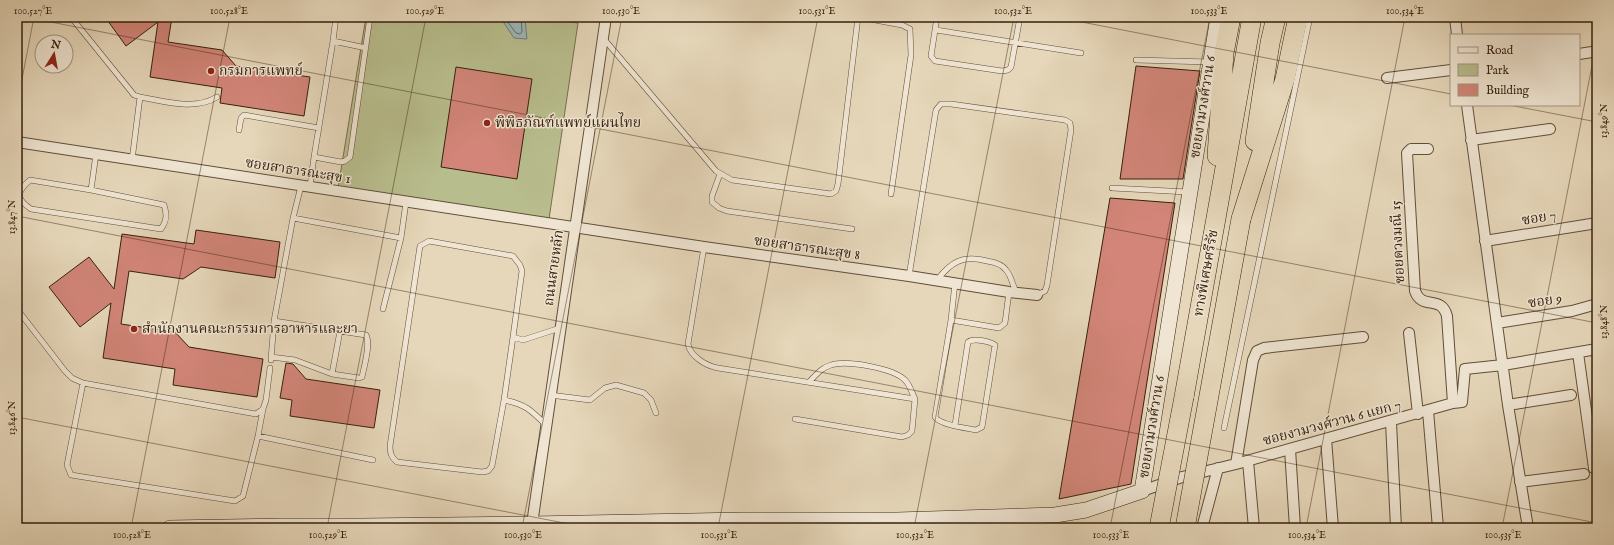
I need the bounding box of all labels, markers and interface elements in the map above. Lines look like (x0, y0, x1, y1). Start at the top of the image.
text: 100.527°E (14, 5, 52, 18)
text: 100.528°E (210, 5, 248, 18)
text: 100.529°E (406, 5, 444, 18)
text: 100.530°E (602, 5, 640, 18)
text: 100.531°E (799, 5, 835, 18)
text: 100.532°E (994, 5, 1032, 18)
text: 100.533°E (1191, 5, 1227, 18)
text: 100.534°E (1386, 5, 1424, 18)
north arrow (34, 34, 74, 74)
legend (1450, 34, 1580, 106)
text: N (49, 37, 62, 53)
text: Road (1486, 43, 1514, 58)
street label: ซอยงามวงศ์วาน 6 (1185, 53, 1220, 160)
place label: กรมการแพทย์ (219, 61, 303, 80)
text: Park (1486, 63, 1509, 78)
marker: กรมการแพทย์ (206, 66, 216, 76)
text: Building (1486, 83, 1530, 98)
text: 13.849°N (1598, 103, 1611, 138)
place label: พิพิธภัณฑ์แพทย์แผนไทย (495, 112, 641, 132)
marker: พิพิธภัณฑ์แพทย์แผนไทย (482, 118, 492, 128)
street label: ซอยสาธารณะสุข 1 (244, 154, 352, 188)
text: 13.847°N (6, 199, 19, 234)
street label: ซอยดวงมณี 15 (1387, 200, 1409, 284)
street label: ซอย 7 (1521, 206, 1557, 230)
street label: ทางพิเศษศรีรัช (1190, 228, 1222, 318)
street label: ถนนสายหลัก (540, 229, 568, 307)
street label: ซอยสาธารณะสุข 8 (753, 232, 861, 264)
street label: ซอย 9 (1527, 289, 1563, 313)
text: 13.848°N (1598, 305, 1611, 339)
place label: สำนักงานคณะกรรมการอาหารและยา (142, 320, 358, 338)
marker: สำนักงานคณะกรรมการอาหารและยา (129, 324, 139, 334)
street label: ซอยงามวงศ์วาน 6 (1134, 373, 1169, 480)
street label: ซอยงามวงศ์วาน 6 แยก 7 (1261, 395, 1403, 450)
text: 13.846°N (6, 400, 19, 435)
text: 100.528°E (113, 529, 151, 542)
text: 100.529°E (309, 529, 347, 542)
text: 100.530°E (504, 529, 542, 542)
text: 100.531°E (701, 529, 737, 542)
text: 100.532°E (896, 529, 934, 542)
text: 100.533°E (1093, 529, 1129, 542)
text: 100.534°E (1288, 529, 1326, 542)
text: 100.535°E (1485, 529, 1521, 542)

